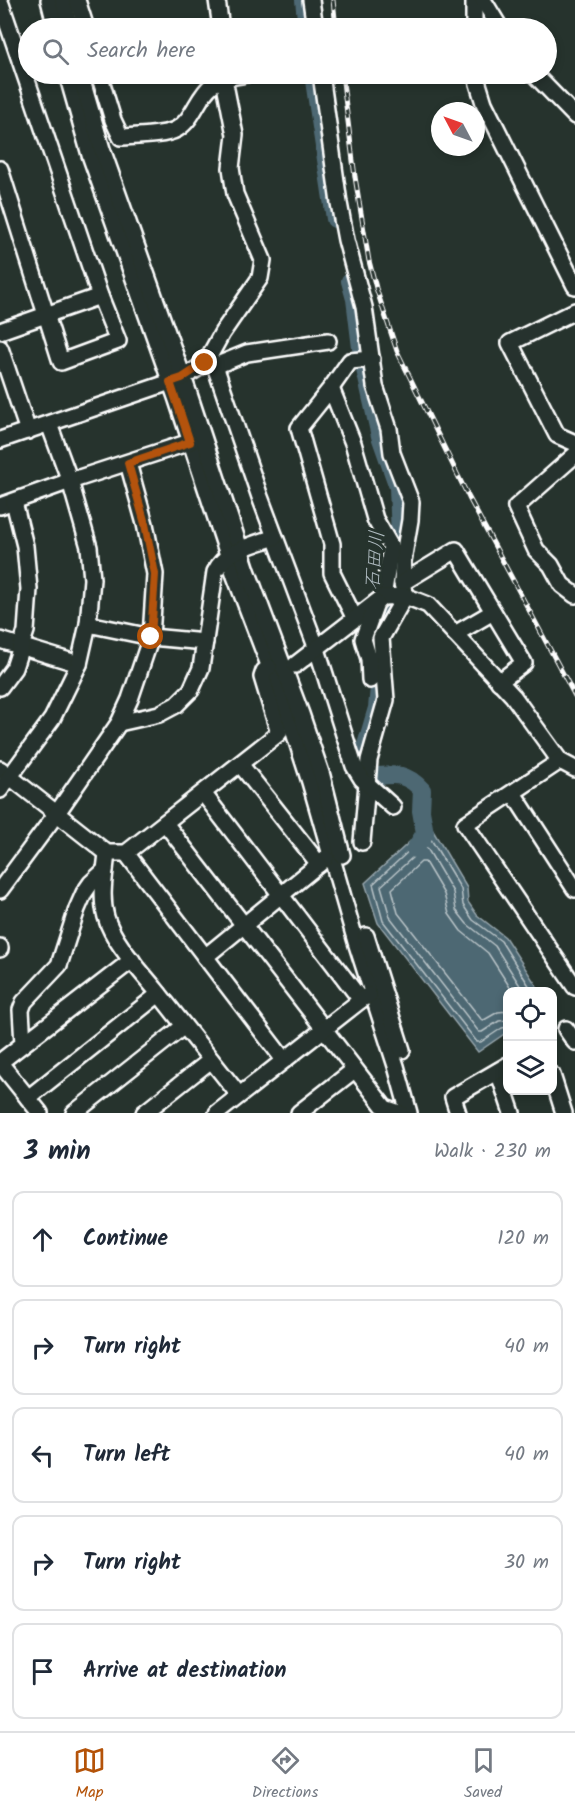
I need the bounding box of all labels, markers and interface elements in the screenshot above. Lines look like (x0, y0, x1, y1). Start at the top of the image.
search box (18, 18, 557, 84)
text: Search here (87, 34, 195, 69)
icon: search (39, 35, 72, 68)
north arrow (431, 102, 485, 156)
route end (191, 349, 217, 375)
water label: 石田川 (357, 529, 395, 591)
route start (137, 623, 163, 649)
map controls (503, 987, 557, 1095)
button: locate (503, 987, 557, 1041)
button: layers (503, 1041, 557, 1095)
text: 3 min (24, 1131, 91, 1173)
text: Walk · 230 m (434, 1136, 551, 1168)
text: Continue (83, 1222, 168, 1257)
icon: ahead (26, 1223, 59, 1256)
text: 120 m (497, 1223, 549, 1255)
text: Turn right (83, 1330, 181, 1365)
icon: right (26, 1331, 59, 1364)
text: 40 m (504, 1331, 549, 1363)
text: Turn left (83, 1438, 170, 1473)
icon: left (26, 1439, 59, 1472)
text: 40 m (504, 1439, 549, 1471)
text: Turn right (83, 1546, 181, 1581)
icon: right (26, 1547, 59, 1580)
text: 30 m (504, 1547, 549, 1579)
text: Arrive at destination (83, 1654, 286, 1689)
icon: arrive (26, 1655, 59, 1688)
tab: Map (73, 1744, 106, 1805)
tab: Directions (252, 1744, 318, 1805)
tab: Saved (464, 1744, 502, 1805)

